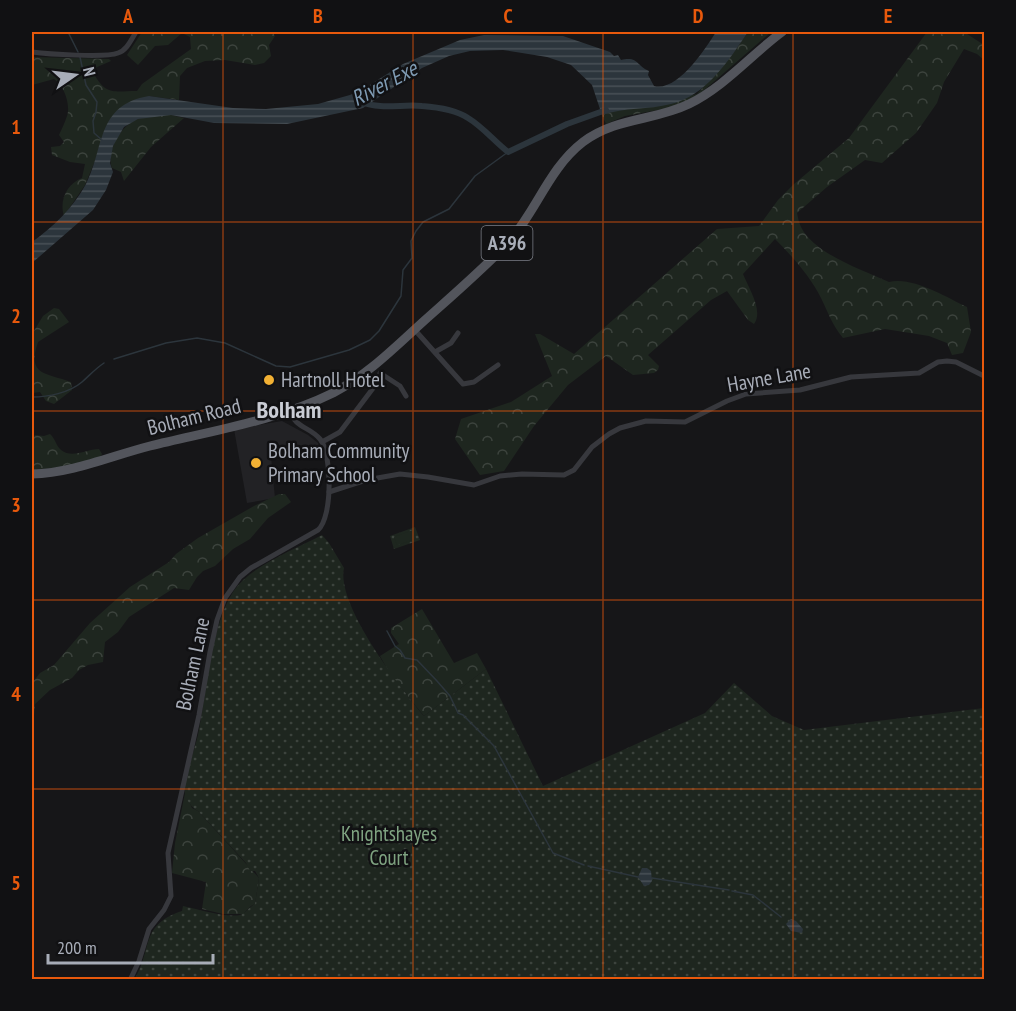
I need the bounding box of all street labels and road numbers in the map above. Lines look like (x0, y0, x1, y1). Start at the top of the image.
road number: A396 (482, 226, 532, 260)
street label: Hayne Lane (725, 357, 813, 398)
street label: Bolham Road (144, 392, 243, 441)
street label: Bolham Lane (169, 615, 216, 713)

